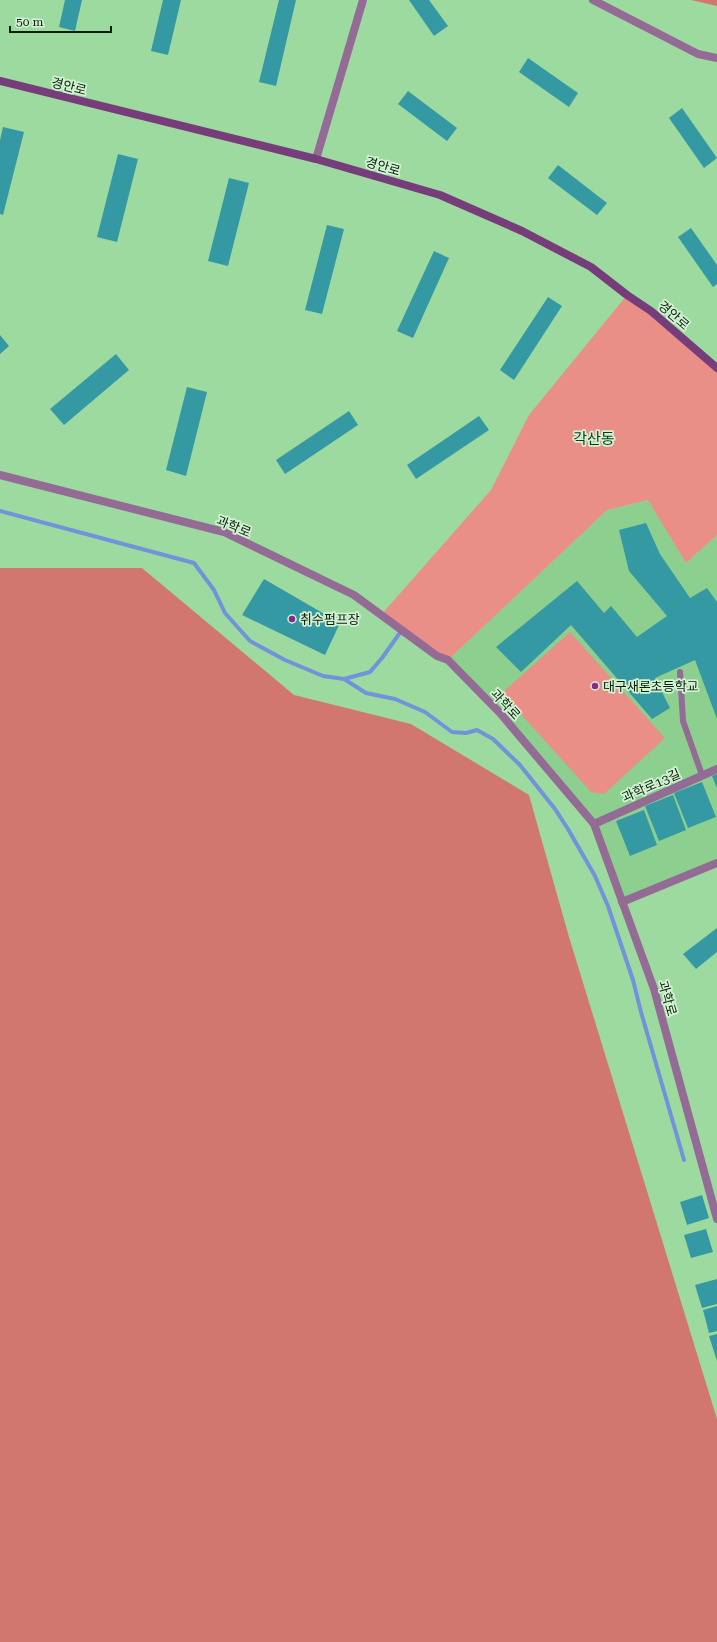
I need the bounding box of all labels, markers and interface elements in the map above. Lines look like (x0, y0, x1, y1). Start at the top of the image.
scale bar (10, 8, 111, 34)
text: 50 m (16, 15, 43, 29)
street label: 경안로 (50, 75, 88, 98)
street label: 경안로 (364, 154, 402, 179)
street label: 경안로 (655, 298, 692, 333)
district label: 각산동 (573, 430, 615, 448)
street label: 과학로 (214, 513, 253, 540)
place label: 취수펌프장 (300, 612, 360, 627)
marker: 취수펌프장 (287, 614, 297, 624)
place label: 대구새론초등학교 (603, 679, 699, 694)
marker: 대구새론초등학교 (590, 681, 600, 691)
street label: 과학로 (488, 686, 523, 723)
street label: 과학로13길 (620, 766, 683, 805)
street label: 과학로 (655, 979, 680, 1017)

